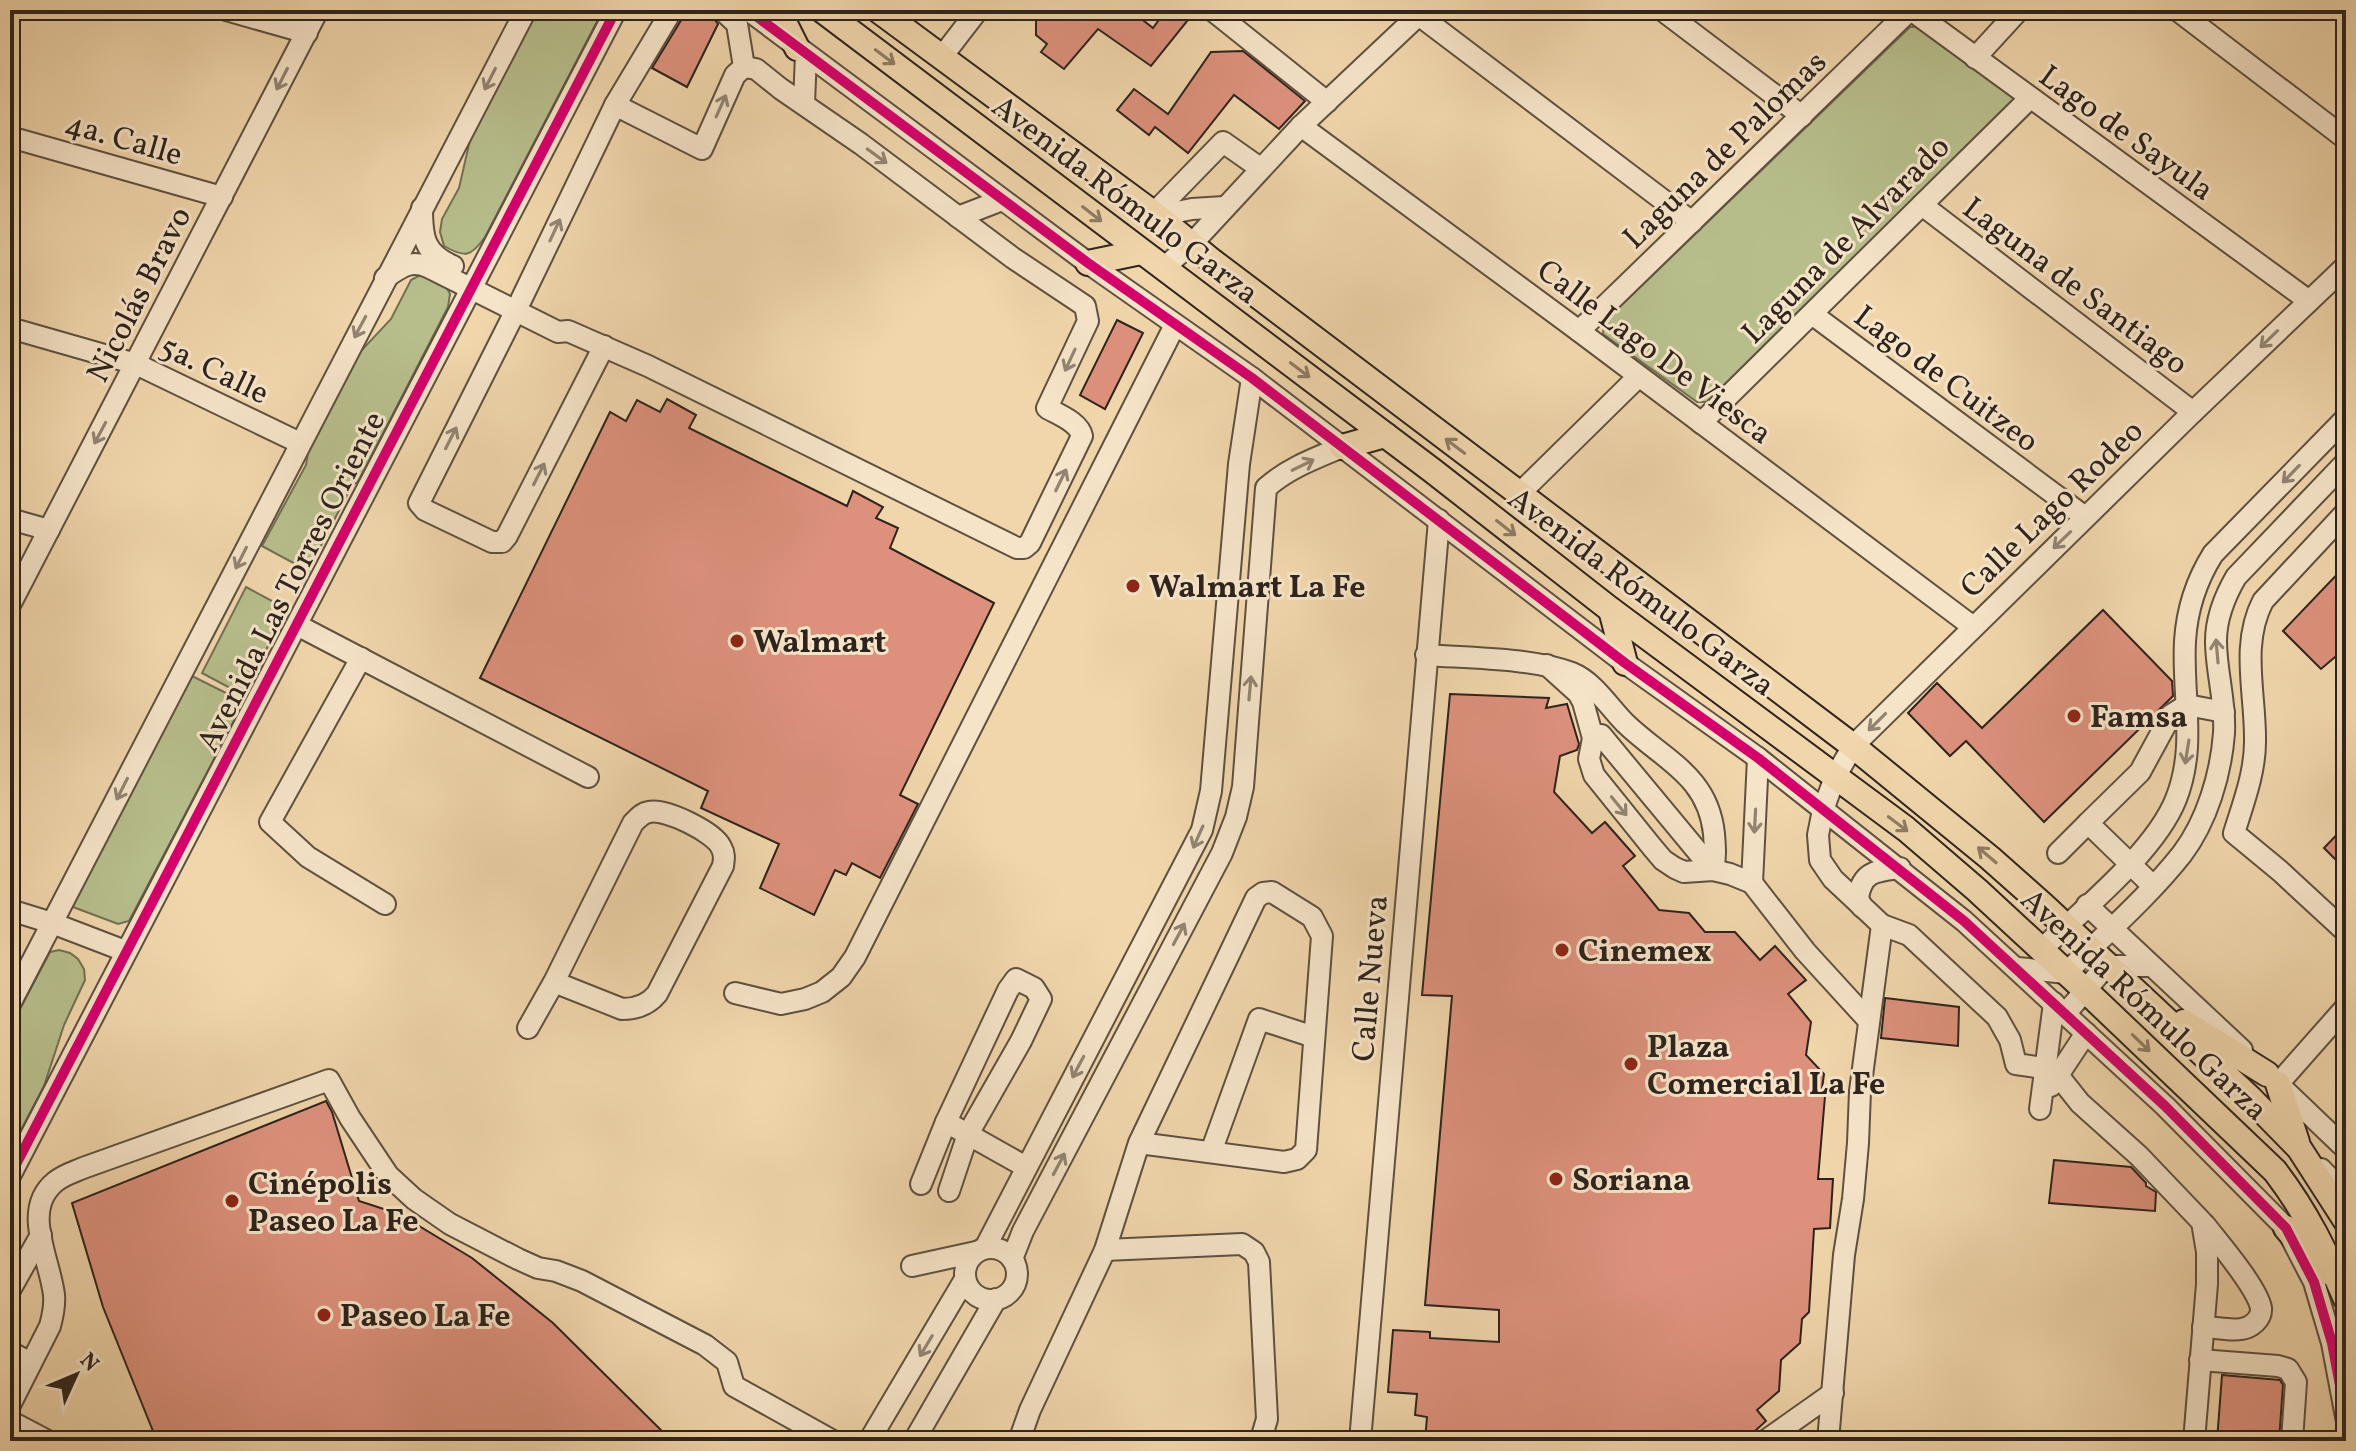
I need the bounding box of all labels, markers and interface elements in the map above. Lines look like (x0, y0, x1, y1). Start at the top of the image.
street label: Laguna de Palomas (1614, 42, 1838, 260)
one-way arrow (873, 49, 895, 65)
street label: Lago de Sayula (2029, 56, 2222, 213)
one-way arrow (274, 67, 290, 91)
one-way arrow (481, 67, 497, 91)
street label: Avenida Rómulo Garza (982, 86, 1267, 316)
one-way arrow (715, 95, 730, 119)
street label: 4a. Calle (59, 103, 187, 179)
street label: Laguna de Alvarado (1733, 127, 1961, 355)
one-way arrow (866, 148, 888, 164)
street label: Laguna de Santiago (1952, 188, 2196, 387)
street label: Nicolás Bravo (78, 200, 204, 391)
one-way arrow (1081, 205, 1102, 223)
one-way arrow (548, 218, 563, 242)
street label: Calle Lago De Viesca (1526, 250, 1780, 456)
street label: Lago de Cuitzeo (1844, 296, 2047, 465)
one-way arrow (351, 314, 367, 338)
street label: 5a. Calle (152, 326, 276, 417)
one-way arrow (2259, 330, 2279, 349)
one-way arrow (1062, 348, 1077, 372)
one-way arrow (1288, 362, 1310, 379)
street label: Avenida Las Torres Oriente (188, 404, 398, 760)
street label: Calle Lago Rodeo (1952, 411, 2155, 609)
one-way arrow (91, 420, 107, 444)
one-way arrow (444, 426, 460, 450)
one-way arrow (1445, 437, 1466, 454)
one-way arrow (1291, 457, 1315, 472)
one-way arrow (531, 462, 547, 486)
one-way arrow (2282, 464, 2301, 484)
one-way arrow (1054, 468, 1069, 492)
street label: Avenida Rómulo Garza (1498, 478, 1783, 708)
one-way arrow (1495, 520, 1516, 537)
one-way arrow (2052, 530, 2072, 549)
one-way arrow (233, 546, 249, 570)
place label: Walmart La Fe (1149, 567, 1366, 611)
marker: Walmart La Fe (1124, 577, 1142, 595)
place label: Walmart (753, 622, 886, 666)
marker: Walmart (728, 632, 746, 650)
one-way arrow (2209, 638, 2224, 665)
one-way arrow (1243, 675, 1258, 702)
place label: Famsa (2090, 697, 2188, 741)
marker: Famsa (2065, 707, 2083, 725)
one-way arrow (1868, 712, 1887, 731)
one-way arrow (2178, 738, 2193, 764)
one-way arrow (114, 777, 129, 801)
one-way arrow (1611, 795, 1628, 816)
one-way arrow (1747, 807, 1762, 833)
one-way arrow (1887, 815, 1908, 832)
one-way arrow (1190, 824, 1205, 848)
one-way arrow (1977, 846, 1997, 864)
street label: Avenida Rómulo Garza (2010, 880, 2276, 1133)
street label: Calle Nueva (1343, 893, 1401, 1063)
one-way arrow (1172, 922, 1188, 946)
place label: Cinemex (1578, 931, 1712, 975)
marker: Cinemex (1553, 941, 1571, 959)
place label: Plaza Comercial La Fe (1647, 1027, 1885, 1108)
one-way arrow (2131, 1033, 2150, 1052)
one-way arrow (1070, 1055, 1086, 1079)
marker: Plaza Comercial La Fe (1622, 1055, 1640, 1073)
one-way arrow (1051, 1153, 1067, 1176)
place label: Soriana (1572, 1160, 1691, 1204)
place label: Cinépolis Paseo La Fe (248, 1164, 419, 1245)
marker: Soriana (1547, 1170, 1565, 1188)
marker: Cinépolis Paseo La Fe (223, 1192, 241, 1210)
place label: Paseo La Fe (340, 1296, 511, 1340)
marker: Paseo La Fe (315, 1306, 333, 1324)
one-way arrow (917, 1334, 933, 1357)
north arrow (36, 1335, 116, 1415)
text: N (72, 1346, 105, 1379)

